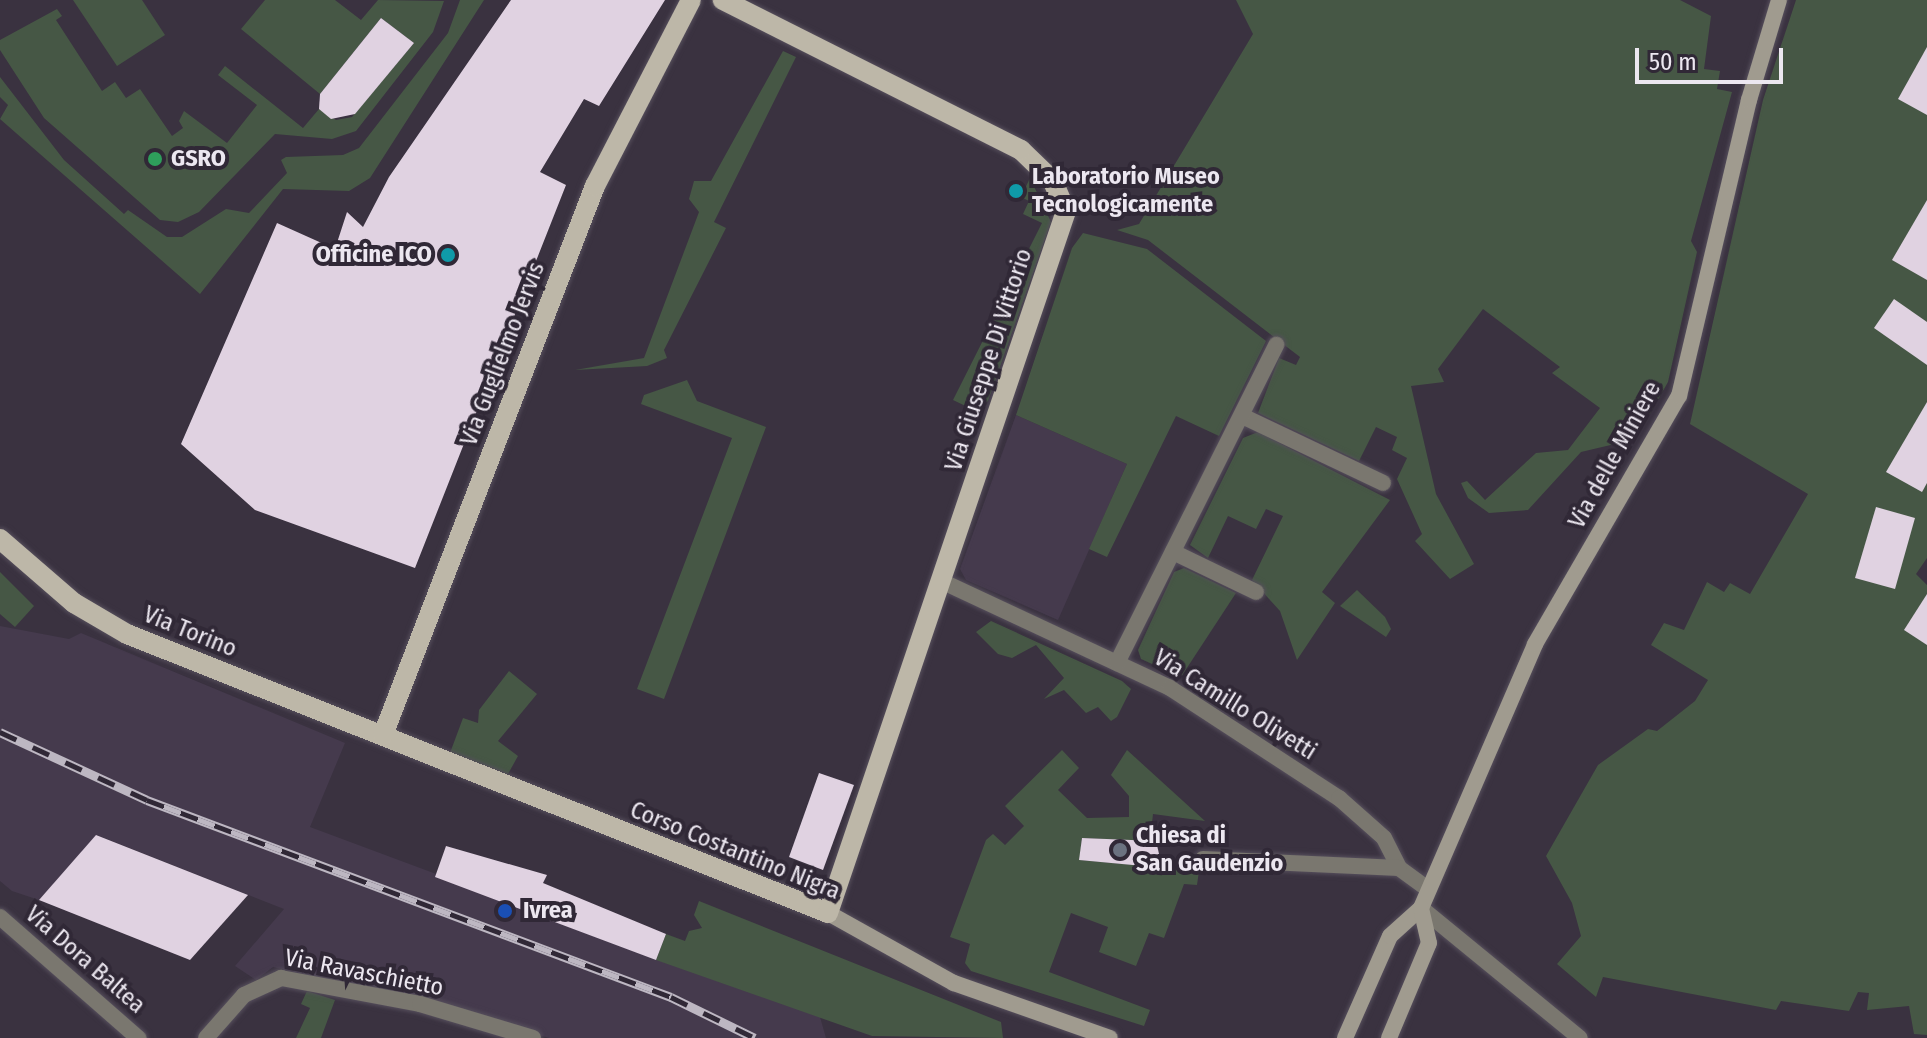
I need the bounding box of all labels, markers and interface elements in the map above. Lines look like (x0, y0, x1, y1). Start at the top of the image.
scale bar (1639, 32, 1787, 82)
text: 50 m (1649, 48, 1697, 76)
place label: GSRO (171, 145, 226, 173)
marker: GSRO (146, 150, 164, 168)
place label: Laboratorio Museo Tecnologicamente (1032, 163, 1220, 219)
marker: Laboratorio Museo Tecnologicamente (1007, 182, 1025, 200)
place label: Officine ICO (316, 241, 432, 269)
street label: Via Giuseppe Di Vittorio (939, 245, 1039, 475)
marker: Officine ICO (439, 246, 457, 264)
street label: Via Guglielmo Jervis (455, 258, 551, 450)
street label: Via delle Miniere (1563, 376, 1667, 534)
street label: Via Torino (139, 600, 241, 664)
street label: Via Camillo Olivetti (1148, 643, 1322, 767)
street label: Corso Costantino Nigra (626, 796, 844, 906)
place label: Chiesa di San Gaudenzio (1136, 822, 1283, 878)
marker: Chiesa di San Gaudenzio (1111, 841, 1129, 859)
place label: Ivrea (523, 897, 573, 925)
street label: Via Dora Baltea (19, 900, 151, 1020)
marker: Ivrea (494, 900, 516, 922)
street label: Via Ravaschietto (282, 944, 446, 1002)

